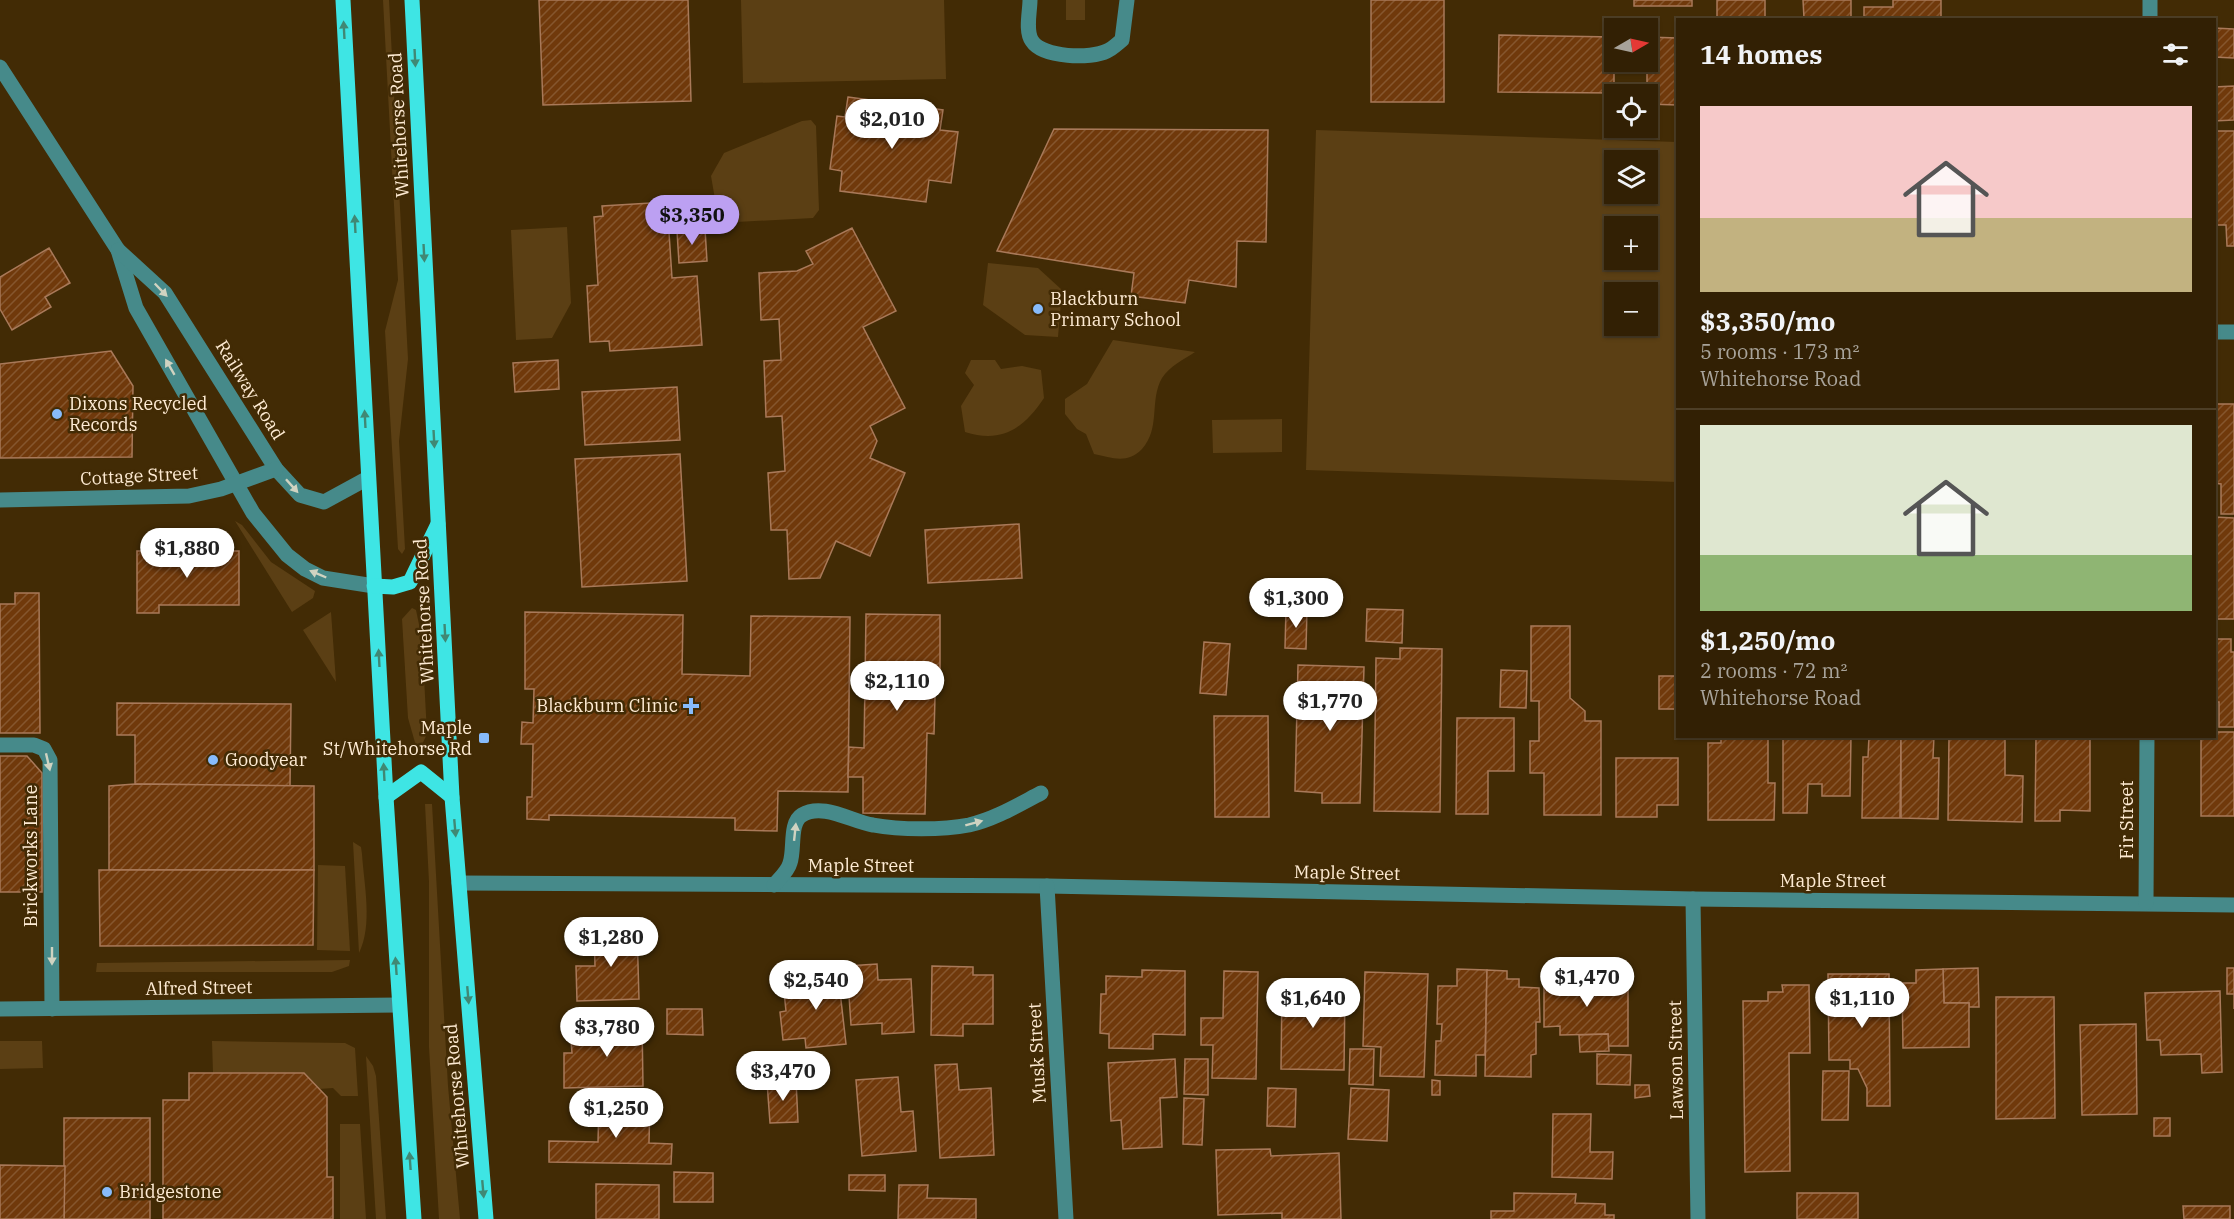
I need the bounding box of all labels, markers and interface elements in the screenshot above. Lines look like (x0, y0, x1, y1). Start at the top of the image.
north arrow (1604, 18, 1658, 72)
map controls (1604, 18, 1658, 336)
one-way arrow (340, 20, 349, 39)
text: 14 homes (1700, 37, 1822, 71)
icon: filters (2159, 38, 2192, 71)
one-way arrow (410, 49, 419, 68)
street label: Whitehorse Road (383, 52, 414, 198)
button: locate (1604, 84, 1658, 138)
pin: $2,010 (843, 99, 941, 150)
text: $2,010 (859, 105, 925, 132)
icon: home (1892, 145, 2000, 253)
button: layers (1604, 150, 1658, 204)
pin: $3,350 (643, 195, 741, 246)
text: $3,350 (659, 201, 725, 228)
one-way arrow (350, 215, 359, 234)
button: + (1604, 216, 1658, 270)
one-way arrow (420, 244, 429, 263)
one-way arrow (154, 282, 168, 297)
button: − (1604, 282, 1658, 336)
place label: Blackburn Primary School (1050, 287, 1181, 331)
marker: Blackburn Primary School (1031, 302, 1045, 316)
text: $3,350/mo (1700, 304, 1835, 338)
street label: Railway Road (211, 336, 290, 444)
text: 5 rooms · 173 m² (1700, 338, 1859, 365)
one-way arrow (165, 358, 175, 375)
text: Whitehorse Road (1700, 365, 1861, 392)
place label: Dixons Recycled Records (69, 392, 207, 436)
marker: Dixons Recycled Records (50, 407, 64, 421)
one-way arrow (361, 410, 370, 429)
one-way arrow (429, 429, 439, 448)
street label: Cottage Street (79, 461, 198, 490)
icon: home (1892, 464, 2000, 572)
one-way arrow (285, 478, 298, 493)
pin: $1,880 (138, 528, 236, 579)
text: $1,880 (154, 534, 220, 561)
street label: Whitehorse Road (408, 538, 439, 684)
one-way arrow (308, 569, 326, 579)
pin: $1,300 (1247, 578, 1345, 629)
text: $1,300 (1263, 584, 1329, 611)
text: $1,250/mo (1700, 623, 1835, 657)
one-way arrow (440, 624, 449, 643)
one-way arrow (374, 648, 383, 667)
text: 2 rooms · 72 m² (1700, 657, 1847, 684)
pin: $2,110 (848, 661, 946, 712)
text: $2,110 (864, 667, 930, 694)
pin: $1,770 (1281, 681, 1379, 732)
text: Whitehorse Road (1700, 684, 1861, 711)
text: $1,770 (1297, 687, 1363, 714)
place label: Blackburn Clinic (536, 694, 678, 717)
marker: Blackburn Clinic (682, 697, 700, 715)
place label: Maple St/Whitehorse Rd (323, 716, 472, 760)
marker: Maple St/Whitehorse Rd (477, 731, 491, 745)
place label: Goodyear (225, 748, 307, 771)
one-way arrow (44, 753, 53, 772)
marker: Goodyear (206, 753, 220, 767)
one-way arrow (380, 762, 389, 781)
street label: Fir Street (2115, 780, 2138, 860)
street label: Brickworks Lane (19, 785, 42, 927)
one-way arrow (965, 817, 983, 827)
one-way arrow (450, 818, 460, 837)
one-way arrow (790, 823, 800, 842)
street label: Maple Street (808, 854, 914, 877)
street label: Maple Street (1294, 860, 1400, 885)
street label: Maple Street (1780, 869, 1886, 892)
pin: $1,280 (562, 917, 660, 968)
text: $1,280 (578, 923, 644, 950)
one-way arrow (47, 947, 56, 966)
one-way arrow (392, 957, 401, 976)
pin: $1,470 (1538, 957, 1636, 1008)
pin: $2,540 (767, 960, 865, 1011)
text: $1,470 (1554, 963, 1620, 990)
text: $2,540 (783, 966, 849, 993)
street label: Alfred Street (145, 975, 253, 1000)
pin: $1,640 (1264, 978, 1362, 1029)
pin: $1,110 (1813, 978, 1911, 1029)
text: $1,640 (1280, 984, 1346, 1011)
text: $1,110 (1829, 984, 1895, 1011)
one-way arrow (463, 986, 473, 1005)
street label: Lawson Street (1663, 1000, 1688, 1120)
street label: Musk Street (1022, 1002, 1051, 1104)
pin: $3,780 (558, 1007, 656, 1058)
text: $3,780 (574, 1013, 640, 1040)
street label: Whitehorse Road (439, 1023, 474, 1169)
pin: $3,470 (734, 1051, 832, 1102)
text: $3,470 (750, 1057, 816, 1084)
pin: $1,250 (567, 1088, 665, 1139)
text: $1,250 (583, 1094, 649, 1121)
one-way arrow (405, 1151, 415, 1170)
place label: Bridgestone (119, 1180, 221, 1203)
one-way arrow (479, 1180, 488, 1199)
marker: Bridgestone (100, 1185, 114, 1199)

